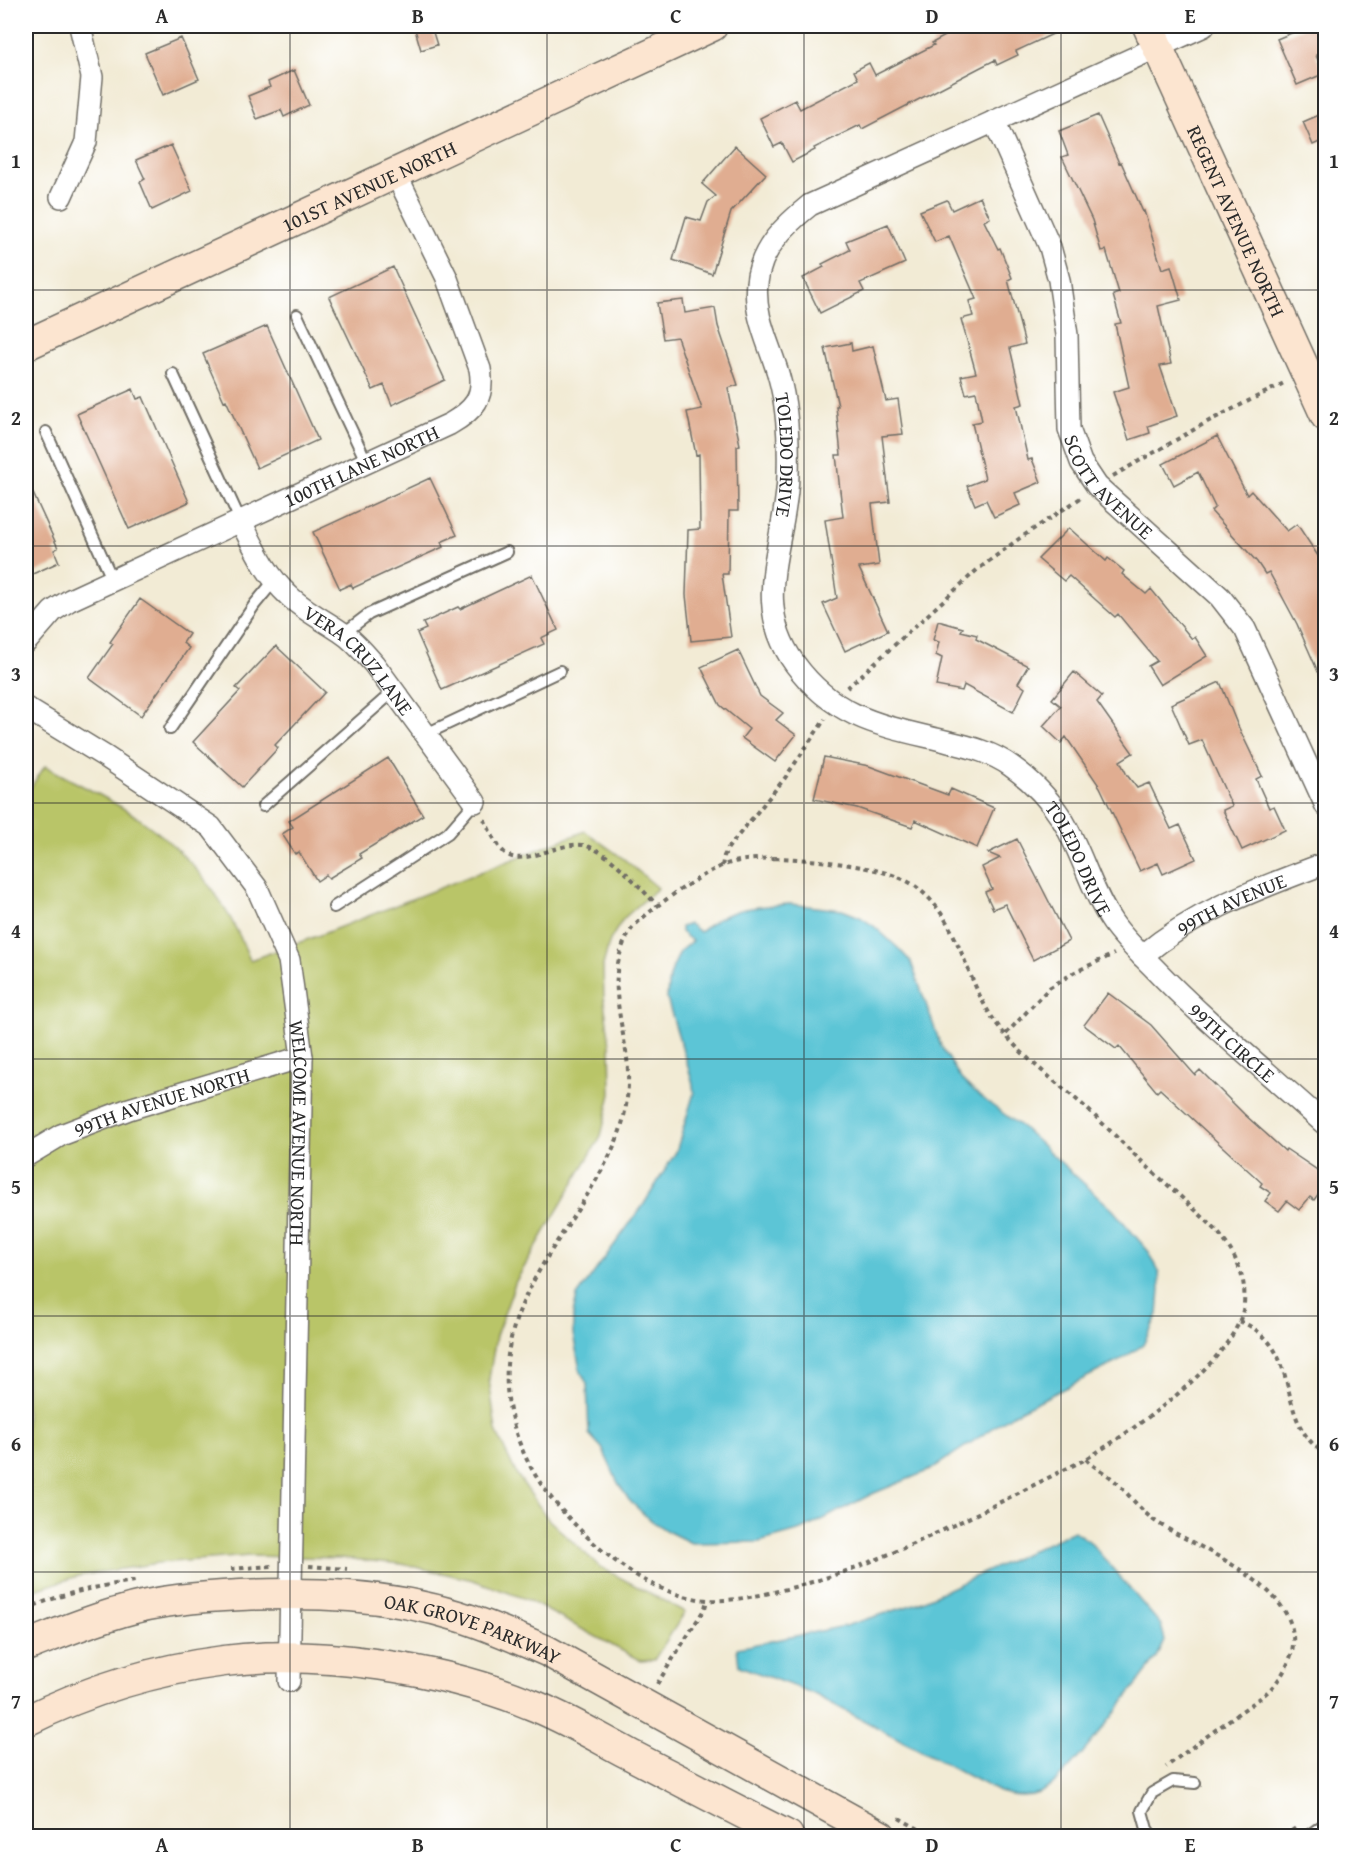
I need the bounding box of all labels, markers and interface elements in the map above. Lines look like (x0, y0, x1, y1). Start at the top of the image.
text: A (156, 1, 169, 30)
text: B (412, 1, 424, 30)
text: C (670, 1, 682, 30)
text: D (925, 1, 939, 30)
text: E (1185, 1, 1196, 30)
street label: REGENT AVENUE NORTH (1181, 120, 1293, 321)
street label: 101ST AVENUE NORTH (277, 132, 461, 239)
text: 1 (11, 146, 21, 175)
text: 1 (1329, 146, 1339, 175)
street label: TOLEDO DRIVE (769, 390, 803, 520)
text: 2 (11, 403, 21, 432)
text: 2 (1329, 403, 1339, 432)
street label: 100TH LANE NORTH (279, 417, 443, 514)
street label: SCOTT AVENUE (1058, 430, 1160, 545)
street label: VERA CRUZ LANE (298, 597, 421, 720)
text: 3 (11, 659, 21, 688)
text: 3 (1329, 659, 1339, 688)
street label: TOLEDO DRIVE (1039, 794, 1120, 921)
street label: 99TH AVENUE (1171, 865, 1290, 942)
text: 4 (11, 916, 21, 945)
text: 4 (1329, 916, 1339, 945)
street label: 99TH CIRCLE (1183, 995, 1282, 1089)
street label: WELCOME AVENUE NORTH (283, 1018, 317, 1246)
street label: 99TH AVENUE NORTH (69, 1059, 253, 1143)
text: 5 (11, 1172, 21, 1201)
text: 5 (1329, 1172, 1339, 1201)
text: 6 (11, 1429, 21, 1458)
text: 6 (1329, 1429, 1339, 1458)
street label: OAK GROVE PARKWAY (382, 1585, 567, 1671)
text: 7 (11, 1686, 21, 1715)
text: 7 (1329, 1686, 1339, 1715)
text: A (156, 1830, 169, 1859)
text: B (412, 1830, 424, 1859)
text: C (670, 1830, 682, 1859)
text: D (925, 1830, 939, 1859)
text: E (1185, 1830, 1196, 1859)

